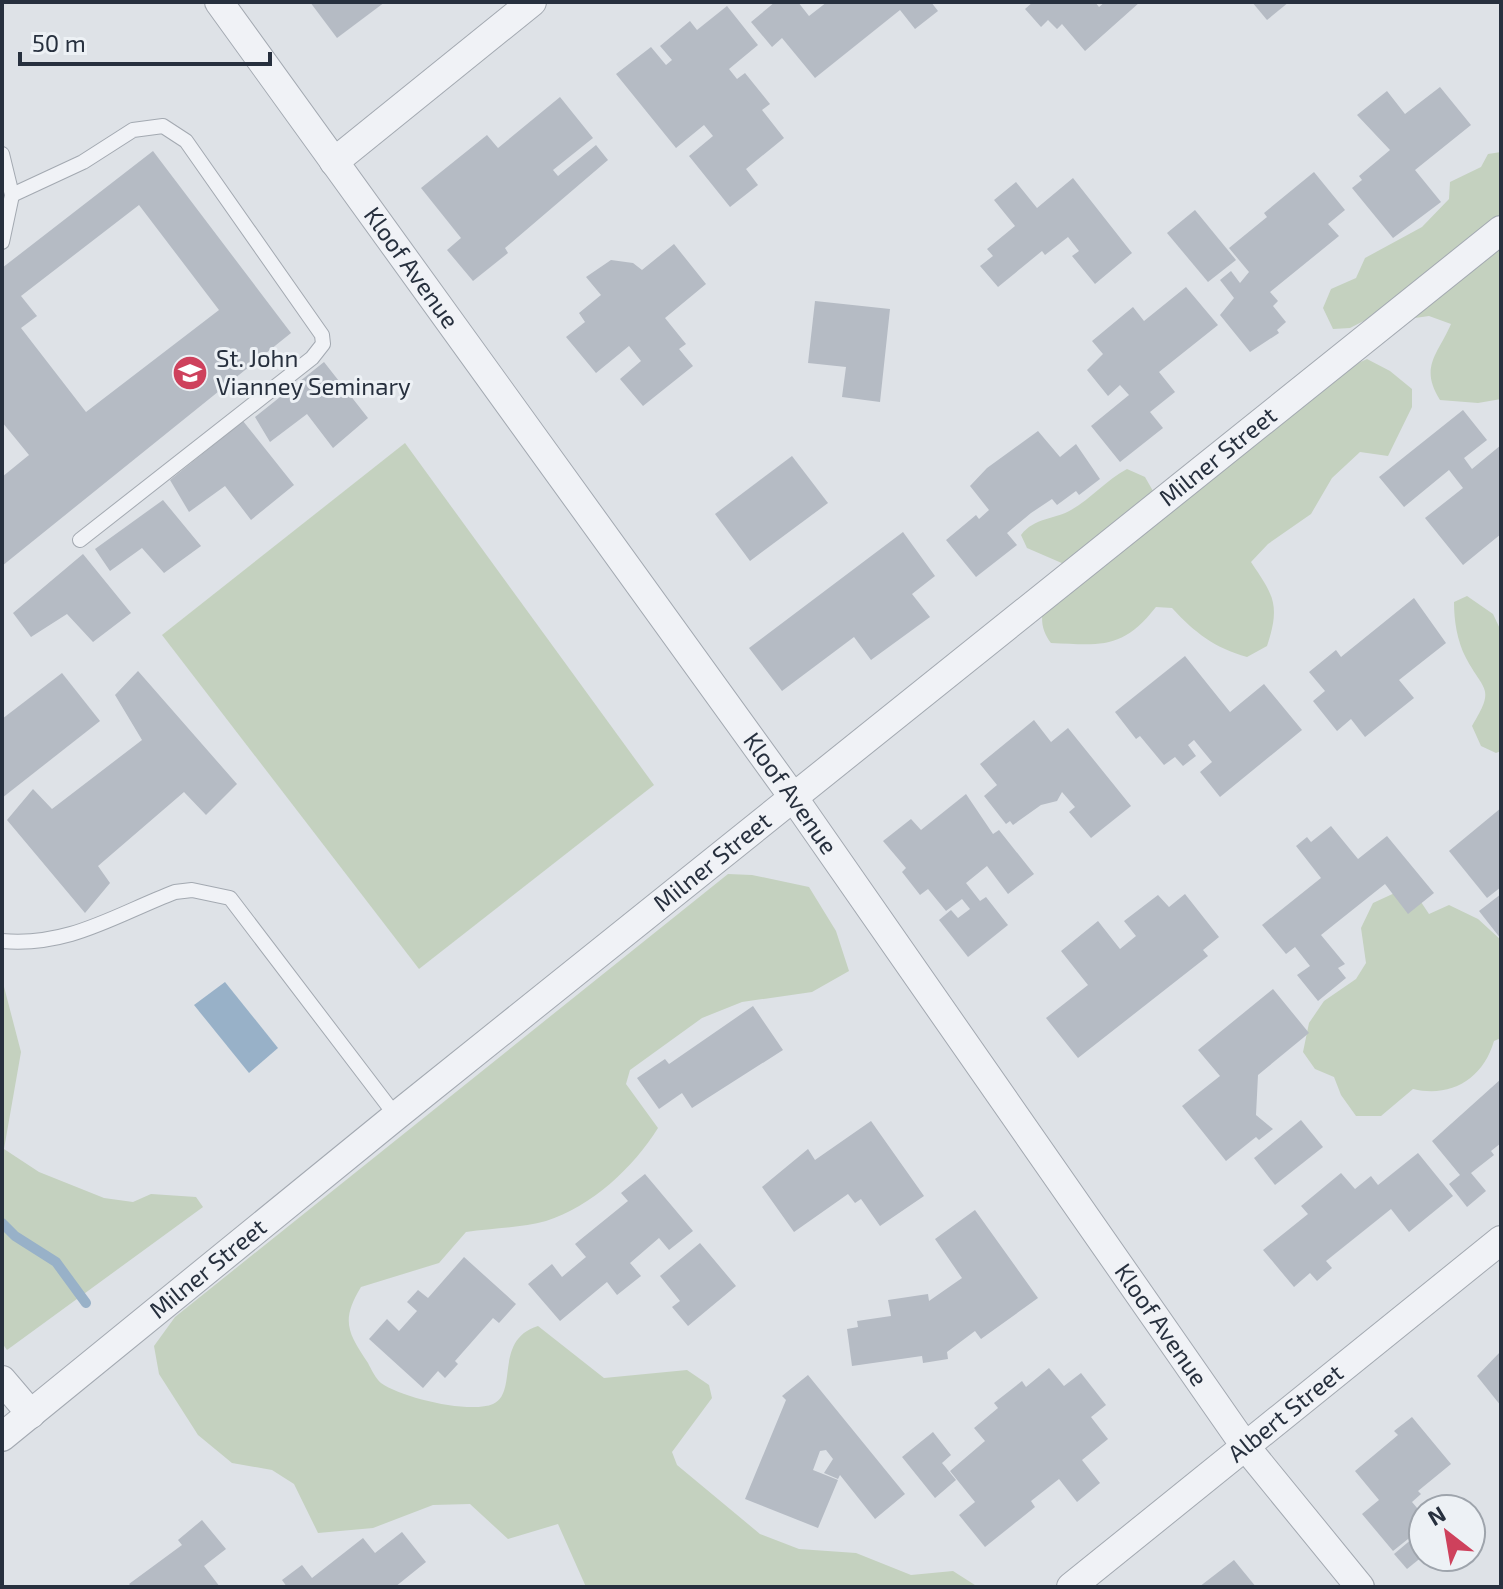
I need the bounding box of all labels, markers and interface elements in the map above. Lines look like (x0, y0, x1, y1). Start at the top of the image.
scale bar (20, 16, 270, 66)
text: 50 m (32, 28, 86, 57)
street label: Kloof Avenue (359, 201, 466, 333)
place label: St. John Vianney Seminary (216, 343, 411, 400)
school or university icon: St. John Vianney Seminary (171, 354, 209, 392)
street label: Milner Street (1153, 400, 1282, 511)
street label: Kloof Avenue (738, 726, 844, 859)
street label: Milner Street (647, 805, 776, 917)
street label: Milner Street (143, 1212, 272, 1324)
street label: Kloof Avenue (1109, 1257, 1215, 1391)
street label: Albert Street (1221, 1357, 1348, 1468)
north arrow (1407, 1493, 1487, 1573)
text: N (1423, 1500, 1450, 1530)

